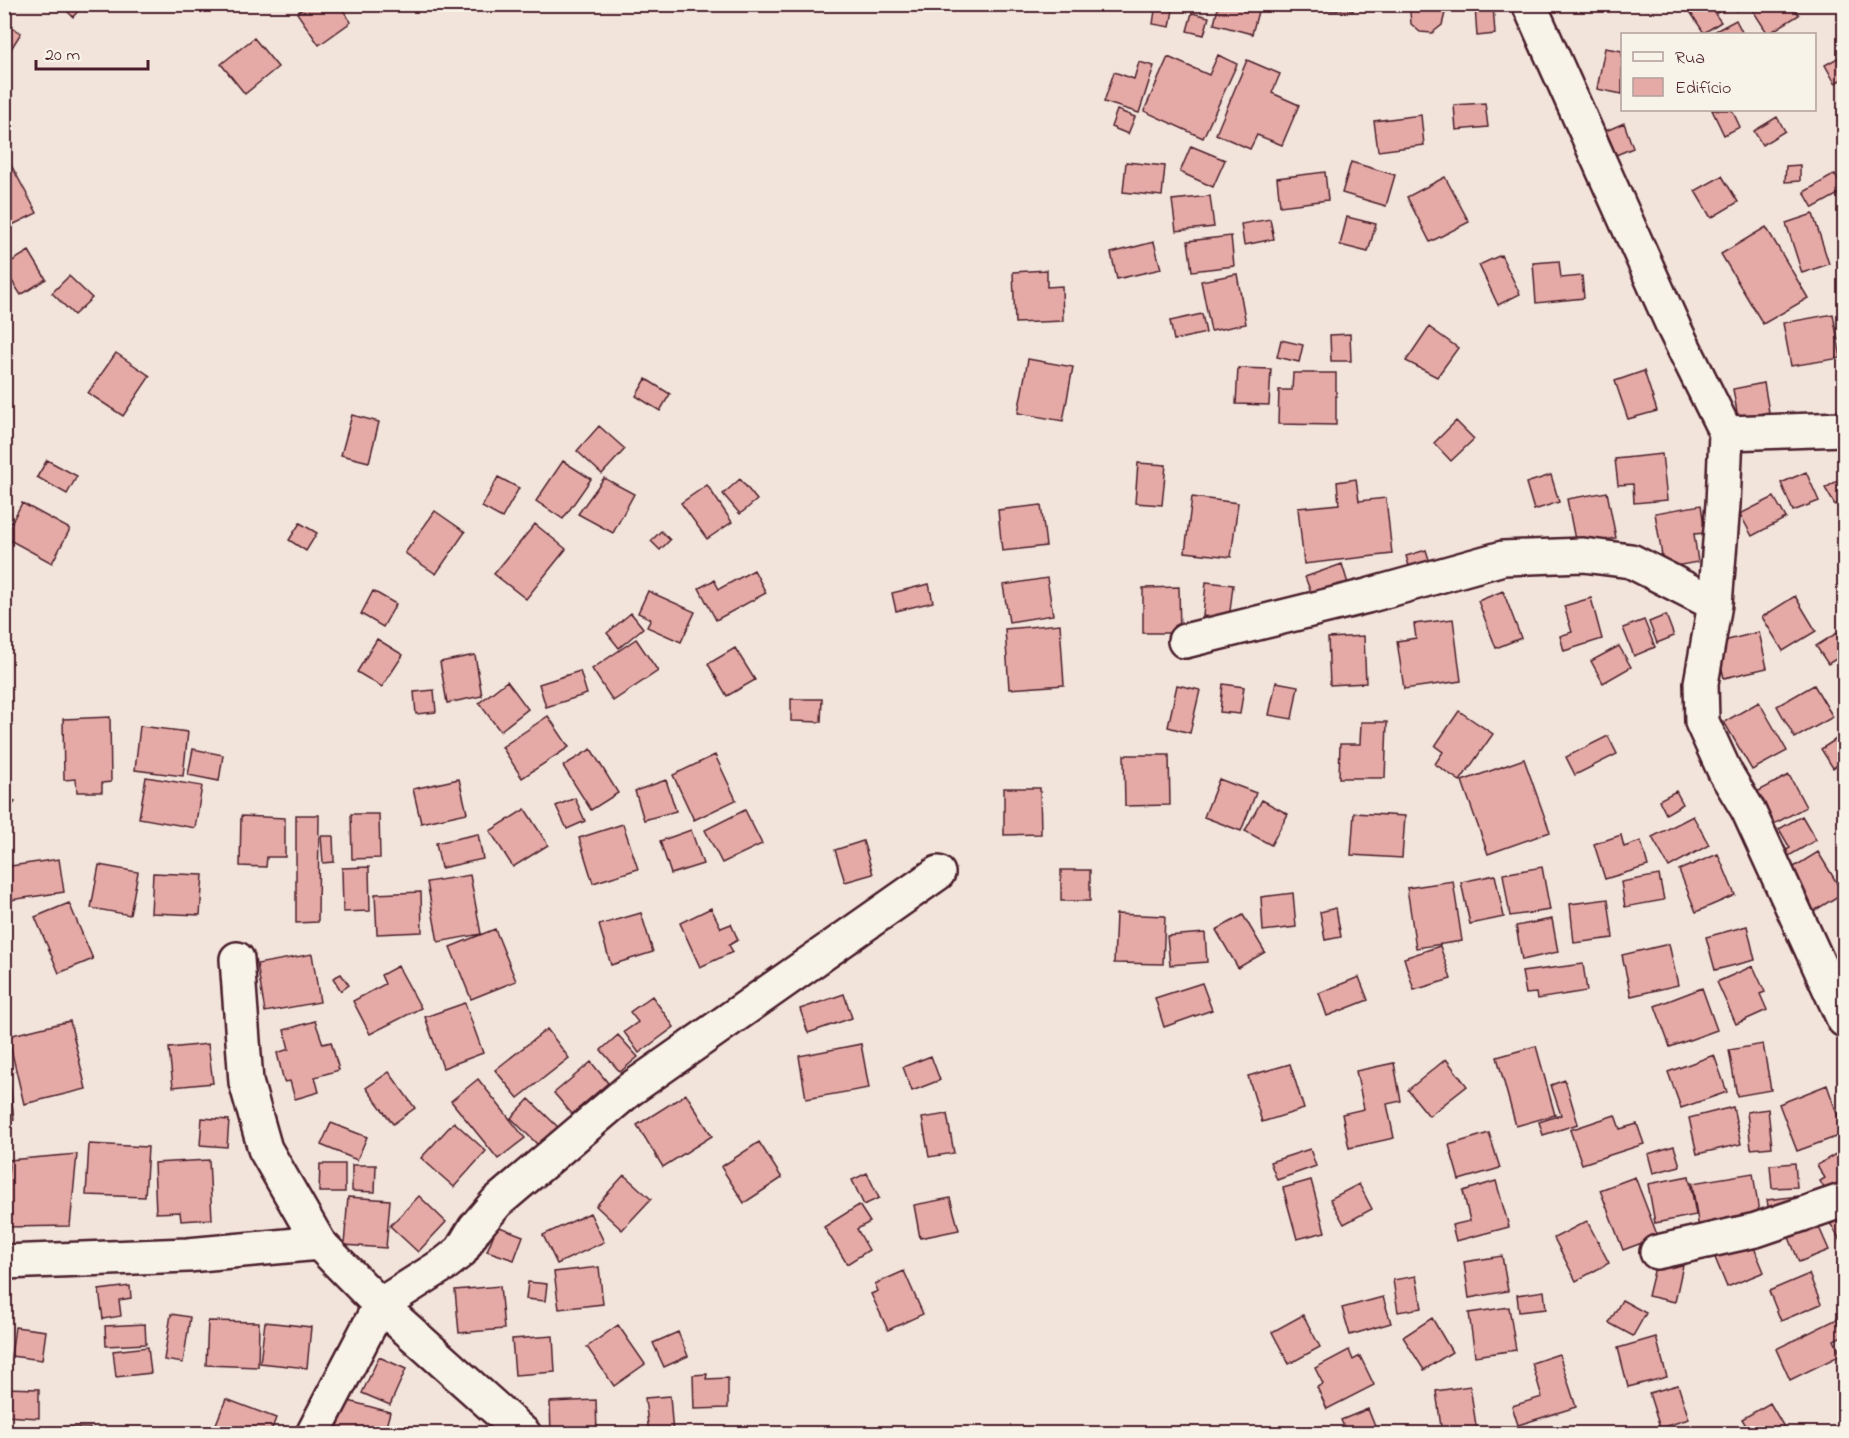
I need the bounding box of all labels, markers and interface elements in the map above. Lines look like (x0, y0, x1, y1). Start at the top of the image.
scale bar (36, 33, 148, 71)
legend (1621, 33, 1816, 111)
text: 20 m (45, 43, 80, 69)
text: Rua (1675, 46, 1705, 72)
text: Edifício (1675, 76, 1731, 102)

